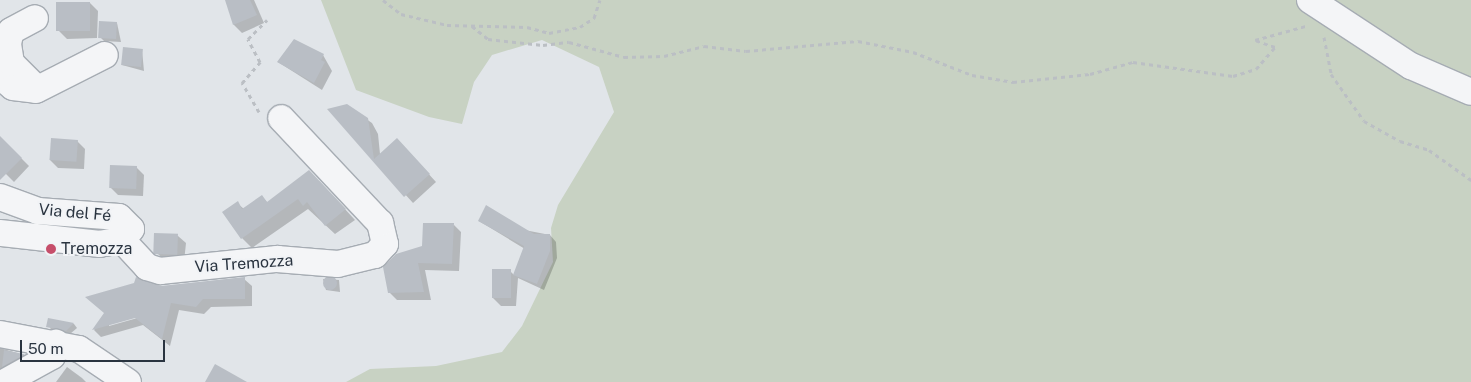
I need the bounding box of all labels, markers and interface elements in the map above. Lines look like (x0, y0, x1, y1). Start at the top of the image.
street label: Via del Fé (38, 200, 112, 226)
place label: Tremozza (61, 239, 132, 259)
marker: Tremozza (45, 243, 57, 255)
street label: Via Tremozza (194, 251, 294, 277)
scale bar (22, 330, 168, 362)
text: 50 m (28, 340, 63, 357)

